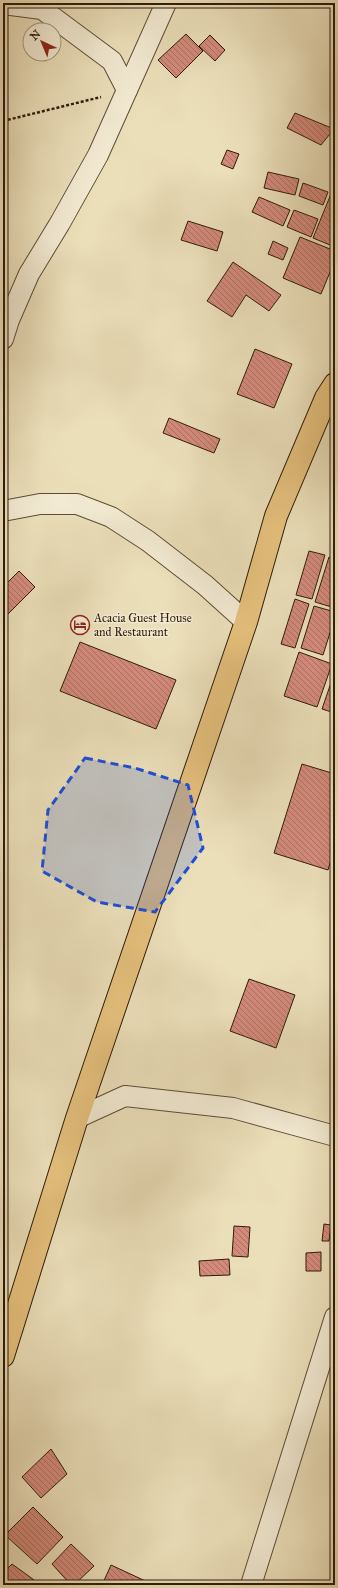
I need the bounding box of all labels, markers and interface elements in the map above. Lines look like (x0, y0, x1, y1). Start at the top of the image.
north arrow (22, 22, 62, 62)
text: N (28, 27, 44, 43)
place label: Acacia Guest House and Restaurant (93, 611, 192, 639)
hotel icon: Acacia Guest House and Restaurant (69, 614, 91, 636)

